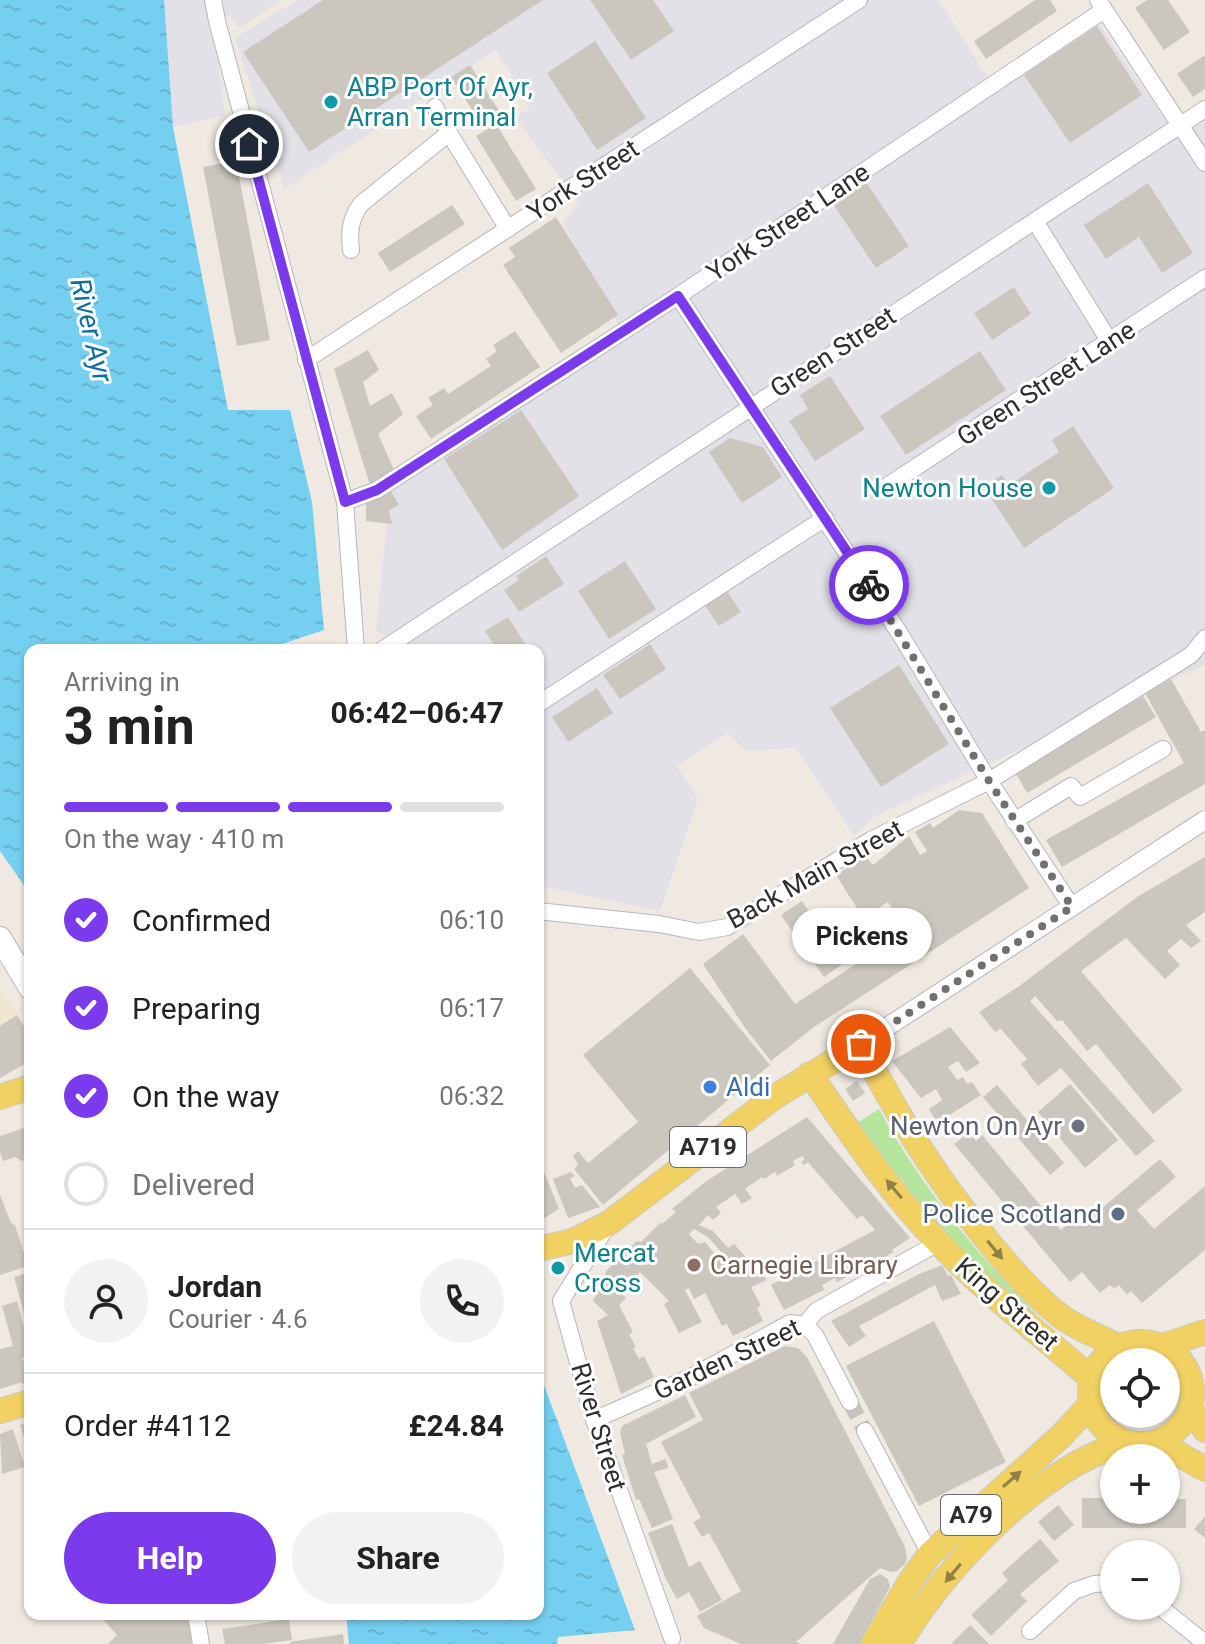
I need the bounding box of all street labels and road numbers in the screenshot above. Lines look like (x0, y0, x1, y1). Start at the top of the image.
street label: York Street (522, 133, 644, 227)
street label: York Street Lane (701, 157, 875, 287)
street label: Green Street (765, 300, 901, 404)
street label: Green Street Lane (951, 314, 1141, 452)
street label: Back Main Street (722, 813, 908, 935)
road number: A719 (670, 1127, 746, 1167)
street label: King Street (949, 1251, 1065, 1357)
street label: Garden Street (649, 1312, 805, 1406)
street label: River Street (565, 1359, 633, 1495)
road number: A79 (941, 1495, 1001, 1535)

